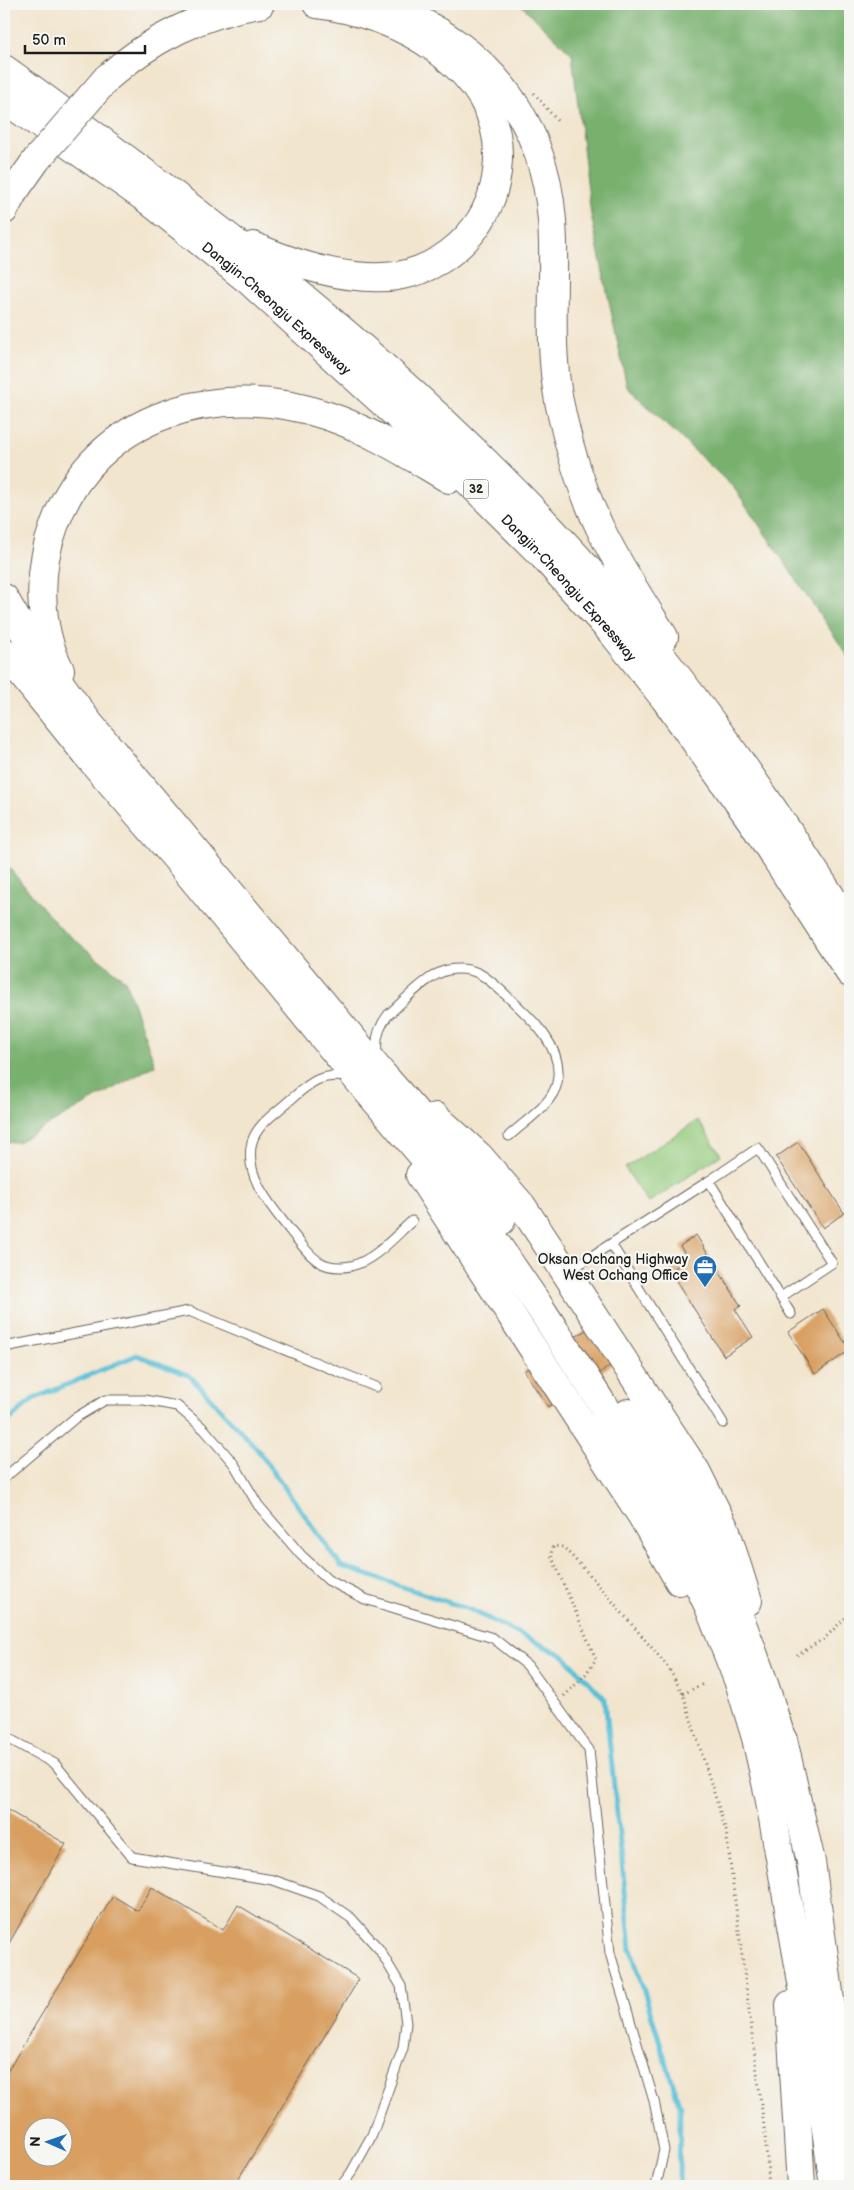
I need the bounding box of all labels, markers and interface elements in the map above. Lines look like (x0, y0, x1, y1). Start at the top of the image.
scale bar (25, 22, 145, 54)
text: 50 m (32, 31, 66, 50)
street label: Dangjin-Cheongju Expressway (199, 238, 355, 379)
road number: 32 (464, 479, 488, 498)
street label: Dangjin-Cheongju Expressway (498, 511, 641, 665)
place label: Oksan Ochang Highway West Ochang Office (538, 1251, 689, 1284)
office icon: Oksan Ochang Highway West Ochang Office (692, 1254, 718, 1288)
north arrow (22, 2118, 72, 2168)
text: N (27, 2136, 44, 2147)

